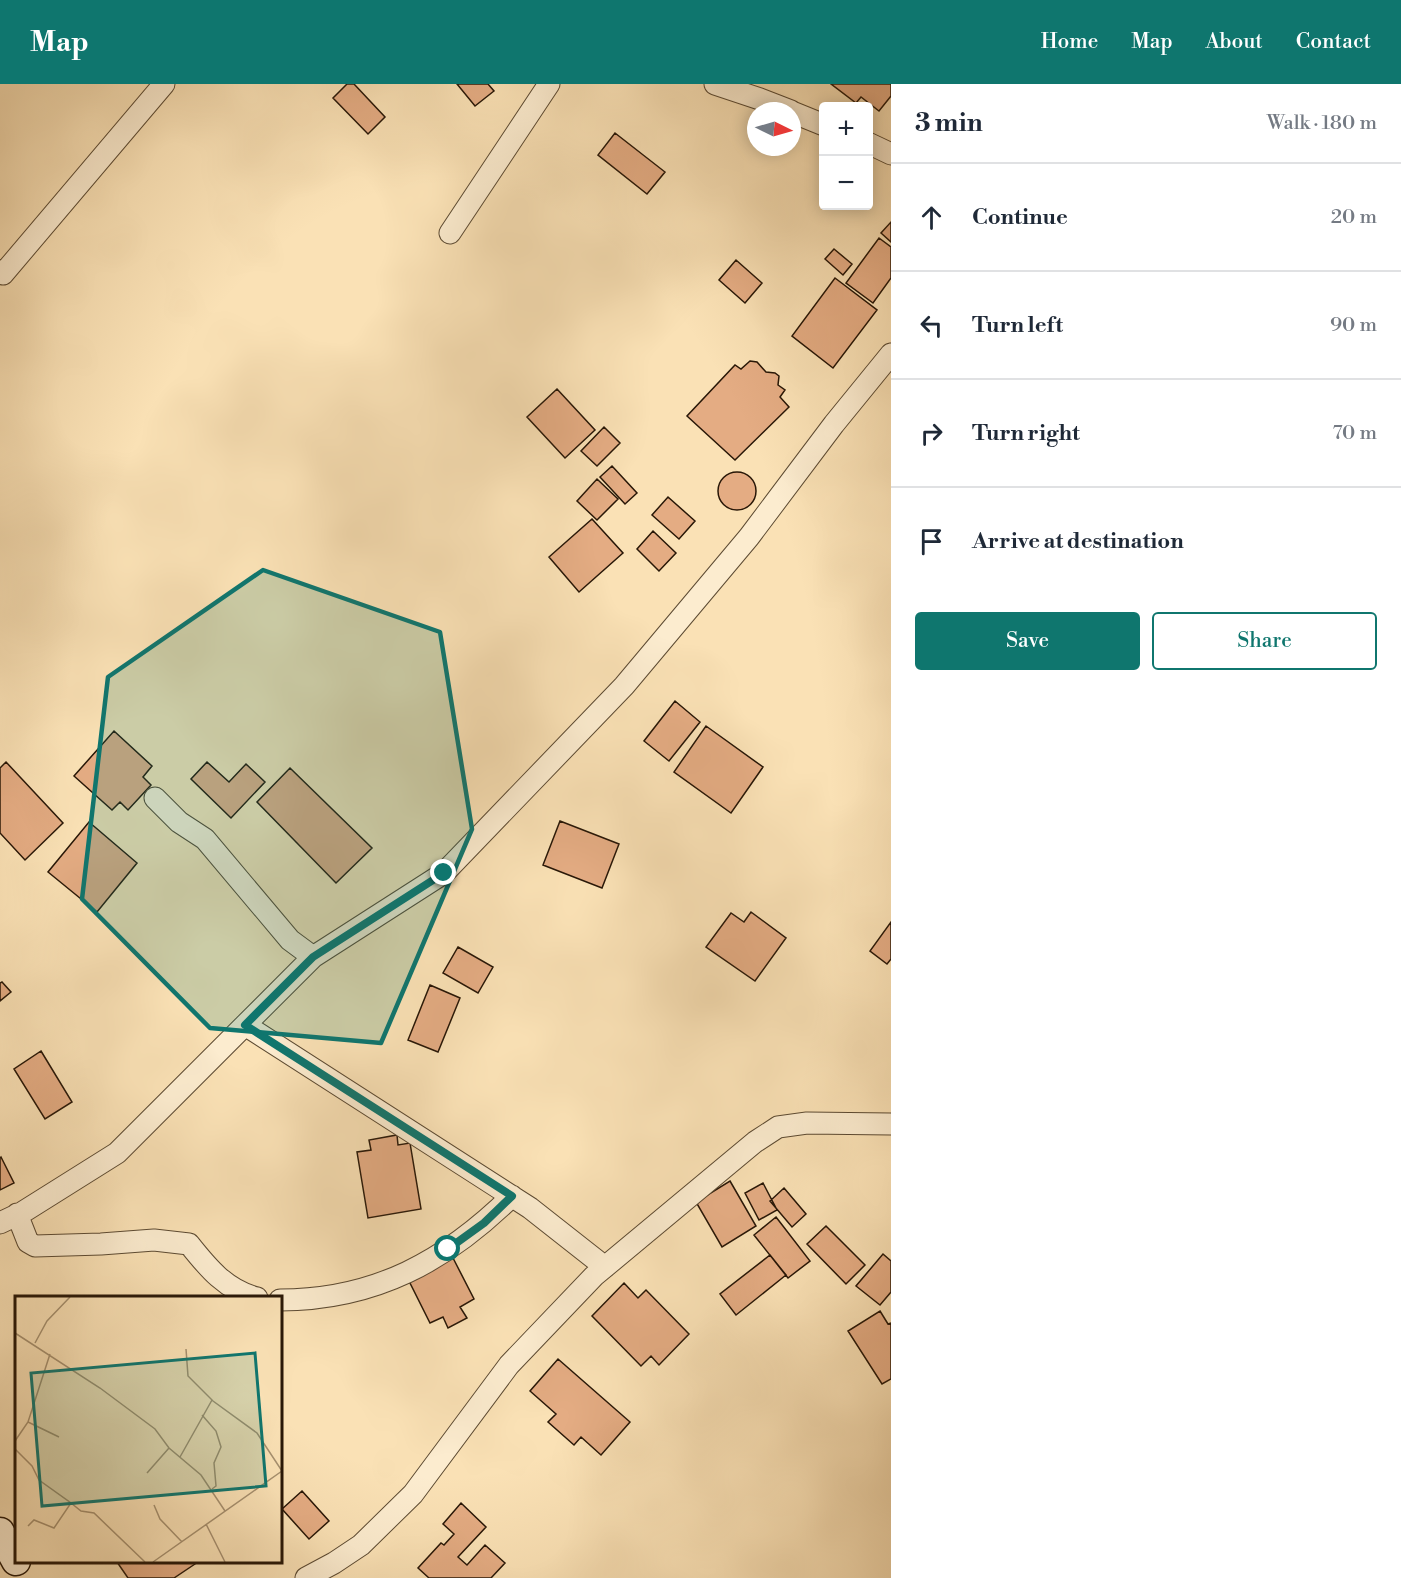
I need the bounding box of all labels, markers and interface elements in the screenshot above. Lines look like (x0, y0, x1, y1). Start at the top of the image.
text: Map (30, 25, 89, 60)
text: Home (1041, 29, 1098, 55)
text: Map (1131, 29, 1173, 55)
text: About (1206, 29, 1263, 55)
text: Contact (1296, 29, 1371, 55)
north arrow (747, 102, 801, 156)
map controls (819, 102, 873, 210)
button: + (819, 102, 873, 156)
text: 3 min (915, 107, 983, 139)
text: Walk · 180 m (1267, 111, 1377, 136)
button: − (819, 156, 873, 210)
icon: ahead (915, 201, 948, 234)
text: Continue (972, 204, 1068, 231)
text: 20 m (1331, 205, 1377, 230)
icon: left (915, 309, 948, 342)
text: Turn left (972, 312, 1063, 339)
text: 90 m (1330, 313, 1377, 338)
icon: right (915, 417, 948, 450)
text: Turn right (972, 420, 1080, 447)
text: 70 m (1333, 421, 1377, 446)
icon: arrive (915, 525, 948, 558)
text: Arrive at destination (972, 528, 1184, 555)
button: Save (915, 612, 1140, 670)
button: Share (1152, 612, 1377, 670)
route end (430, 859, 456, 885)
route start (434, 1235, 460, 1261)
inset map (15, 1296, 282, 1563)

